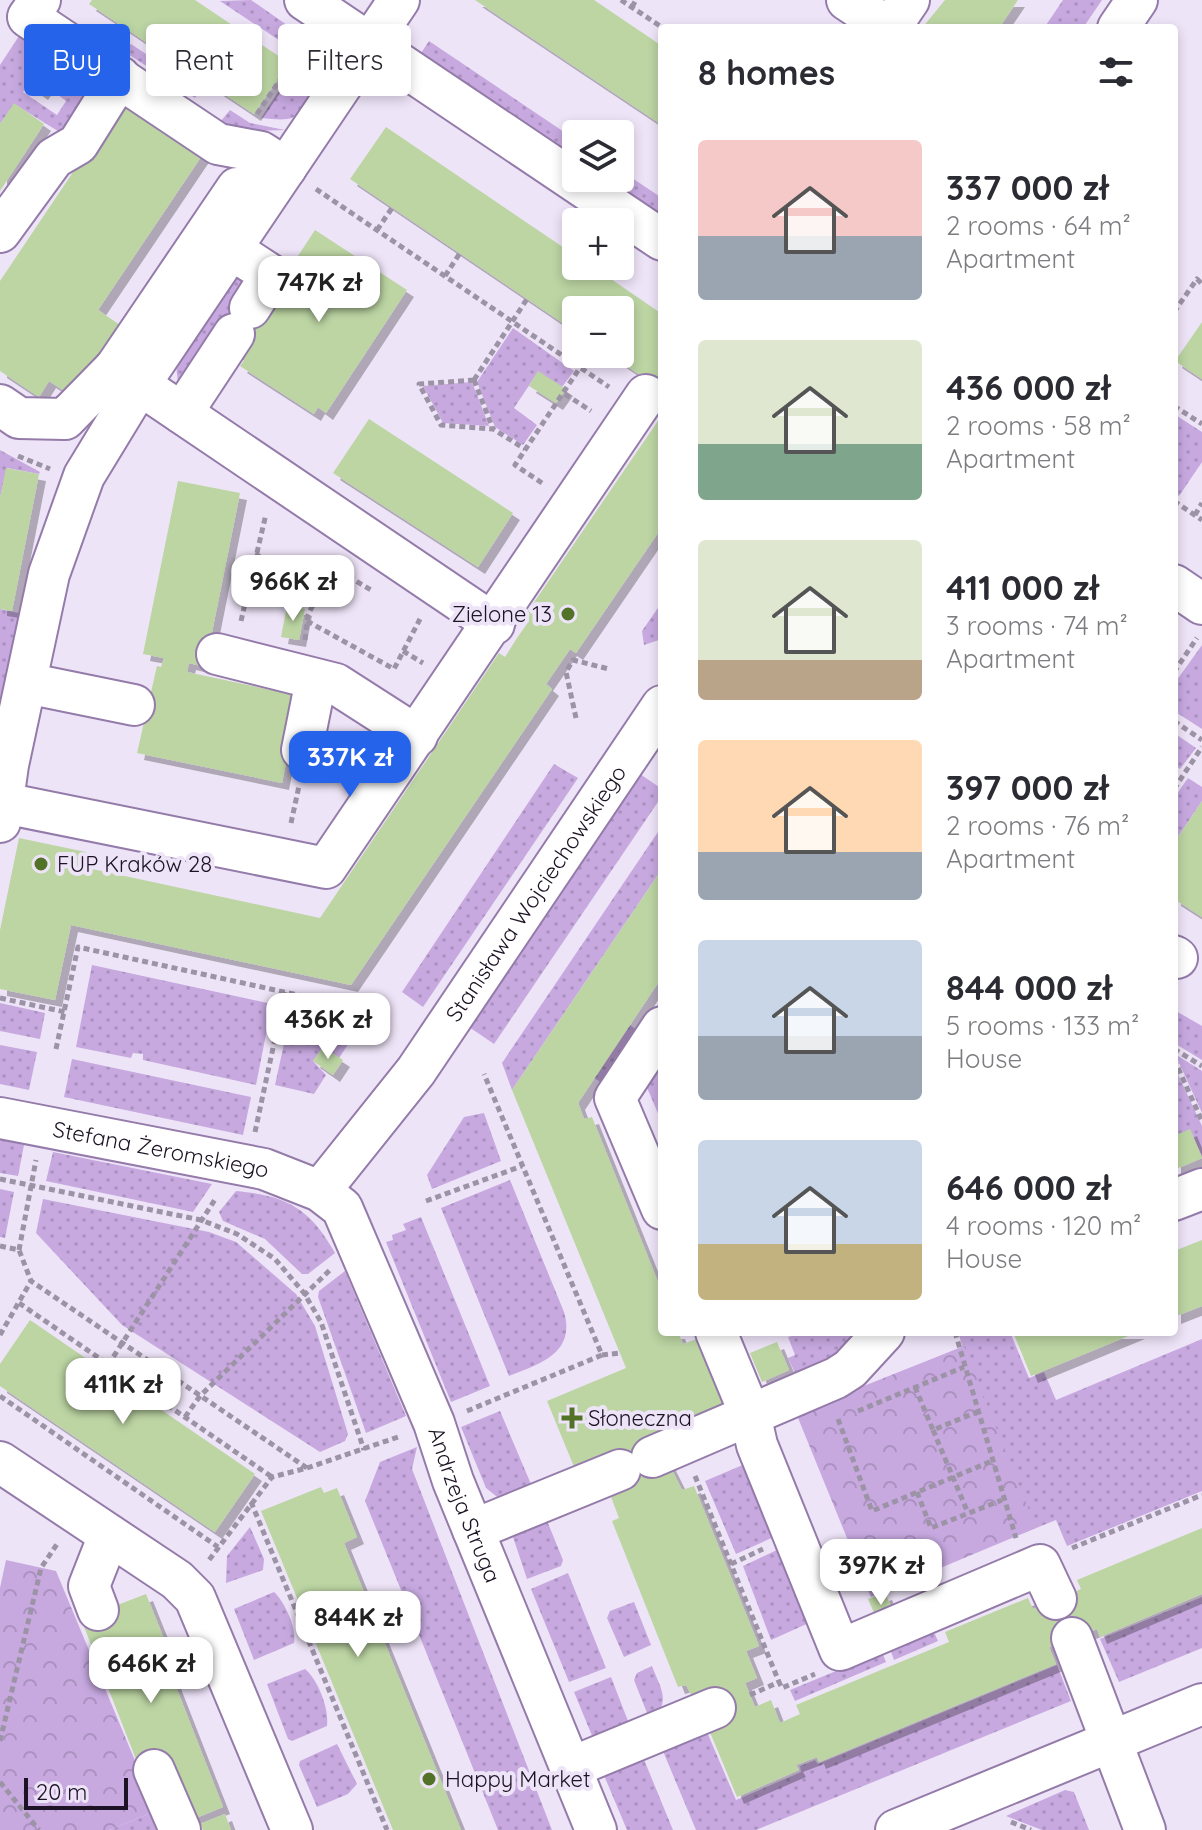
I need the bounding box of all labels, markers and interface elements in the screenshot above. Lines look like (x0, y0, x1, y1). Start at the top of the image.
chip: Buy (24, 24, 130, 96)
chip: Rent (146, 24, 262, 96)
chip: Filters (278, 24, 411, 96)
icon: filters (1094, 50, 1138, 94)
text: 8 homes (698, 51, 835, 94)
map controls (562, 120, 634, 368)
button: layers (562, 120, 634, 192)
text: 337 000 zł (946, 166, 1109, 209)
icon: home (762, 172, 858, 268)
button: + (562, 208, 634, 280)
text: 2 rooms · 64 m² (946, 209, 1131, 242)
text: Apartment (946, 242, 1075, 275)
pin: 747K zł (245, 256, 393, 324)
text: 747K zł (276, 265, 362, 298)
button: − (562, 296, 634, 368)
text: 436 000 zł (946, 366, 1110, 409)
icon: home (762, 372, 858, 468)
text: 2 rooms · 58 m² (946, 409, 1131, 442)
text: Apartment (946, 442, 1075, 475)
pin: 966K zł (219, 555, 367, 623)
text: 966K zł (249, 564, 337, 597)
text: 411 000 zł (946, 566, 1099, 609)
icon: home (762, 572, 858, 668)
place label: Zielone 13 (452, 600, 552, 628)
marker: Zielone 13 (559, 605, 577, 623)
text: 3 rooms · 74 m² (946, 609, 1128, 642)
text: Apartment (946, 642, 1075, 675)
pin: 337K zł (276, 731, 424, 799)
text: 337K zł (307, 740, 393, 773)
street label: Stanisława Wojciechowskiego (439, 760, 632, 1027)
text: 397 000 zł (946, 766, 1109, 809)
icon: home (762, 772, 858, 868)
text: 2 rooms · 76 m² (946, 809, 1129, 842)
text: Apartment (946, 842, 1075, 875)
place label: FUP Kraków 28 (57, 850, 212, 878)
marker: FUP Kraków 28 (32, 855, 50, 873)
text: 844 000 zł (946, 966, 1112, 1009)
icon: home (762, 972, 858, 1068)
pin: 436K zł (254, 993, 402, 1061)
text: 436K zł (284, 1002, 372, 1035)
text: 5 rooms · 133 m² (946, 1009, 1139, 1042)
text: House (946, 1042, 1022, 1075)
street label: Stefana Żeromskiego (51, 1115, 271, 1184)
text: 646 000 zł (946, 1166, 1111, 1209)
icon: home (762, 1172, 858, 1268)
text: 4 rooms · 120 m² (946, 1209, 1141, 1242)
text: House (946, 1242, 1022, 1275)
pin: 411K zł (49, 1358, 197, 1426)
text: 411K zł (84, 1367, 162, 1400)
place label: Słoneczna (588, 1404, 692, 1432)
marker: Słoneczna (563, 1409, 581, 1427)
street label: Andrzeja Struga (422, 1423, 507, 1587)
pin: 397K zł (807, 1539, 955, 1607)
text: 397K zł (838, 1548, 924, 1581)
pin: 844K zł (284, 1591, 432, 1659)
text: 844K zł (314, 1600, 402, 1633)
pin: 646K zł (77, 1637, 225, 1705)
text: 646K zł (107, 1646, 195, 1679)
place label: Happy Market (445, 1765, 591, 1793)
marker: Happy Market (420, 1770, 438, 1788)
scale bar (24, 1774, 128, 1810)
text: 20 m (36, 1778, 87, 1806)

